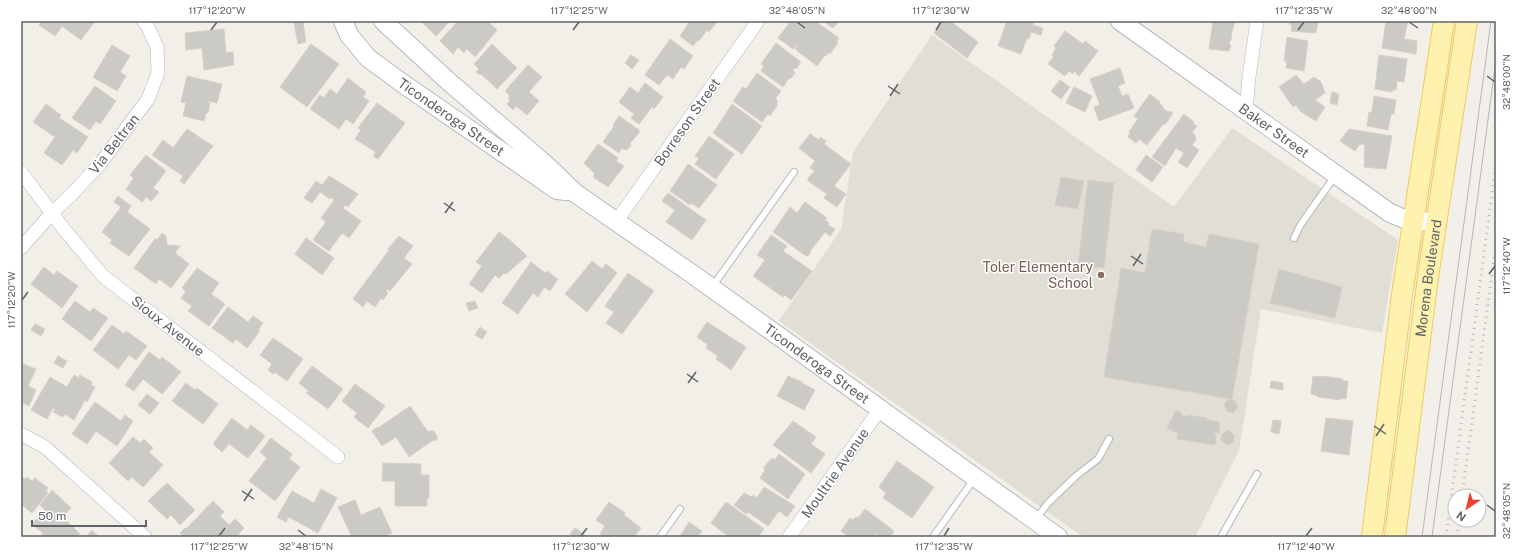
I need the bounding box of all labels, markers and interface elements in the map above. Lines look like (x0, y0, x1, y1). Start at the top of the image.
text: 117°12'20"W (188, 4, 246, 16)
text: 117°12'25"W (550, 4, 608, 16)
text: 32°48'05"N (769, 4, 825, 16)
text: 117°12'30"W (912, 4, 970, 16)
text: 117°12'35"W (1275, 4, 1333, 16)
text: 32°48'00"N (1381, 4, 1437, 16)
text: 32°48'00"N (1500, 54, 1512, 110)
street label: Ticonderoga Street (395, 75, 507, 159)
street label: Borreson Street (651, 75, 723, 169)
street label: Baker Street (1236, 100, 1312, 161)
street label: Via Beltran (86, 111, 142, 177)
street label: Morena Boulevard (1412, 218, 1445, 338)
text: 117°12'40"W (1500, 237, 1512, 295)
place label: Toler Elementary School (983, 259, 1094, 291)
marker: Toler Elementary School (1096, 270, 1106, 280)
text: 117°12'20"W (5, 271, 17, 329)
street label: Sioux Avenue (128, 293, 208, 360)
street label: Ticonderoga Street (761, 321, 873, 407)
street label: Moultrie Avenue (798, 425, 872, 521)
text: 32°48'05"N (1500, 483, 1512, 539)
north arrow (1447, 488, 1487, 528)
scale bar (32, 502, 146, 528)
text: 50 m (38, 509, 66, 523)
text: N (1454, 509, 1468, 524)
text: 117°12'25"W (190, 540, 248, 552)
text: 32°48'15"N (279, 540, 333, 552)
text: 117°12'30"W (552, 540, 610, 552)
text: 117°12'35"W (915, 540, 973, 552)
text: 117°12'40"W (1277, 540, 1335, 552)

